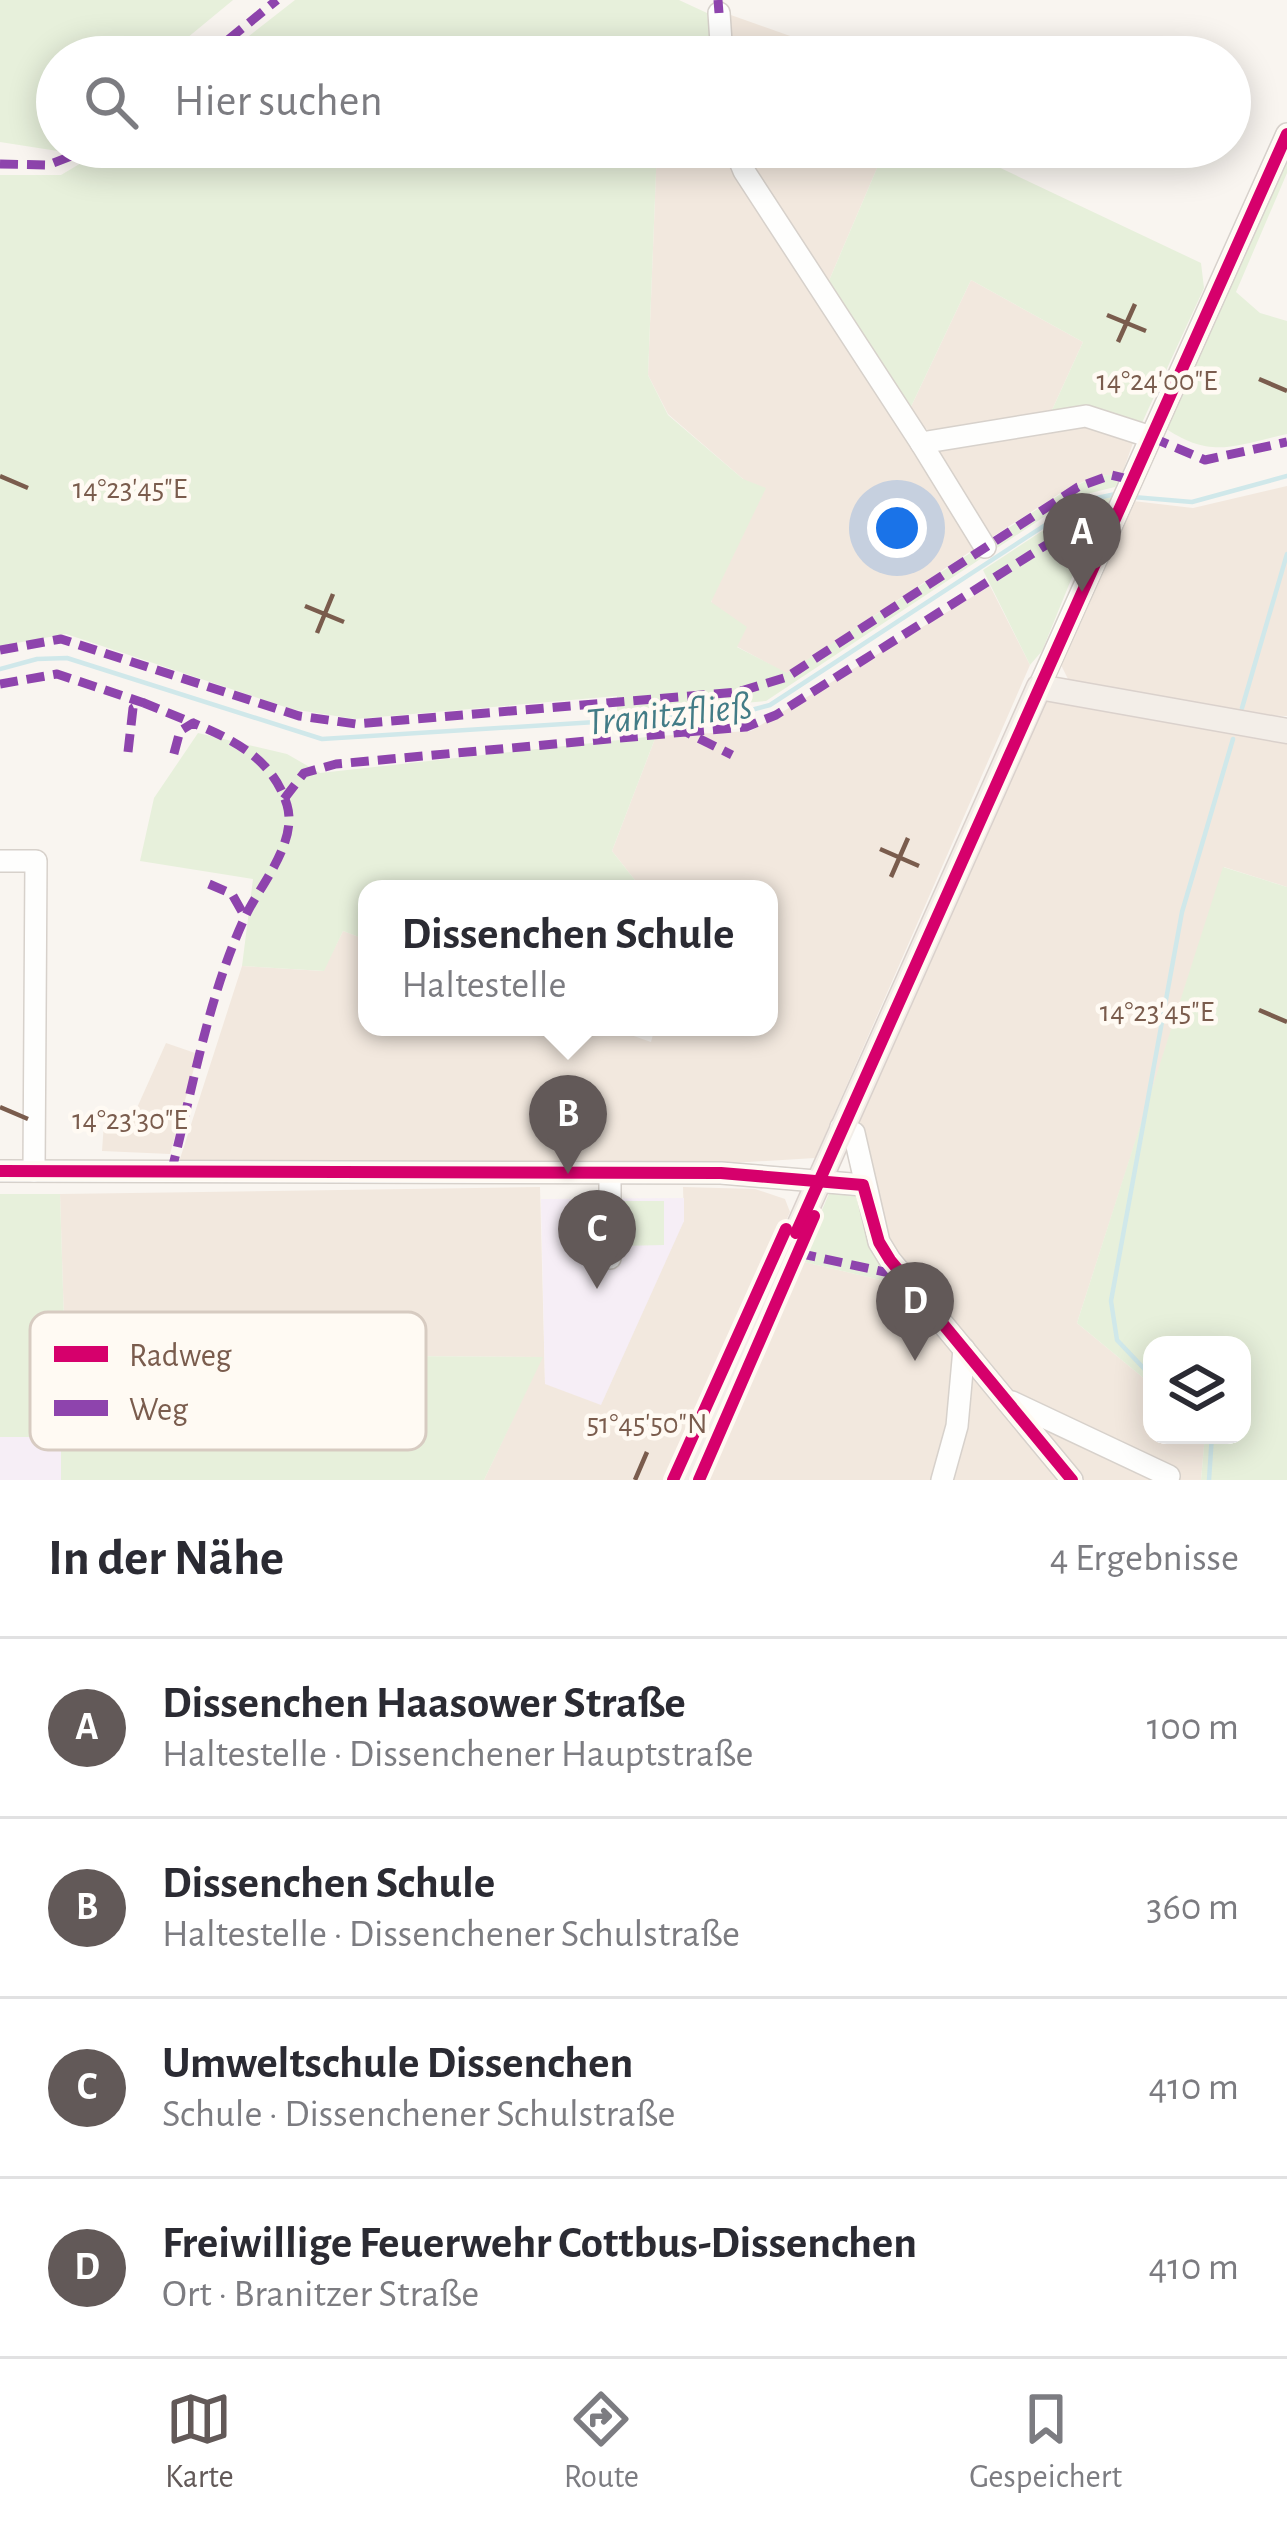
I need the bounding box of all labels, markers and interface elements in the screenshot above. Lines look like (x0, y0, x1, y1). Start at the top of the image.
search box (36, 36, 1251, 168)
icon: search (78, 69, 144, 135)
text: Hier suchen (174, 79, 383, 124)
text: 14°24'00"E (1096, 366, 1218, 396)
text: 14°23'45"E (73, 474, 187, 504)
pin: A (1043, 493, 1121, 592)
your location (867, 498, 927, 558)
water label: Tranitzfließ (584, 687, 754, 743)
popup (358, 880, 778, 1036)
text: Dissenchen Schule (401, 912, 735, 957)
text: Haltestelle (401, 966, 566, 1005)
text: 14°23'45"E (1100, 997, 1214, 1027)
pin: B (529, 1075, 607, 1174)
text: 14°23'30"E (72, 1105, 188, 1135)
pin: C (558, 1190, 636, 1289)
pin: D (876, 1262, 954, 1361)
legend (30, 1312, 426, 1450)
map controls (1143, 1336, 1251, 1444)
button: layers (1143, 1336, 1251, 1444)
text: Radweg (129, 1340, 232, 1373)
text: Weg (129, 1394, 188, 1427)
text: 51°45'50"N (587, 1409, 707, 1439)
text: In der Nähe (48, 1533, 284, 1584)
text: 4 Ergebnisse (1050, 1539, 1239, 1578)
text: Dissenchen Haasower Straße (162, 1681, 686, 1726)
text: A (75, 1708, 99, 1747)
text: 100 m (1147, 1708, 1239, 1747)
text: Haltestelle · Dissenchener Hauptstraße (162, 1735, 754, 1774)
text: Dissenchen Schule (162, 1861, 495, 1906)
text: B (76, 1888, 98, 1927)
text: 360 m (1146, 1888, 1239, 1927)
text: Haltestelle · Dissenchener Schulstraße (162, 1915, 740, 1954)
text: Umweltschule Dissenchen (162, 2041, 633, 2086)
text: C (77, 2068, 97, 2107)
text: 410 m (1149, 2068, 1239, 2107)
text: Schule · Dissenchener Schulstraße (162, 2095, 675, 2134)
text: Freiwillige Feuerwehr Cottbus-Dissenchen (162, 2221, 917, 2266)
text: D (74, 2248, 100, 2287)
text: 410 m (1149, 2248, 1239, 2287)
text: Ort · Branitzer Straße (162, 2275, 479, 2314)
tab: Karte (165, 2386, 234, 2498)
tab: Route (564, 2386, 639, 2498)
tab: Gespeichert (969, 2386, 1122, 2498)

